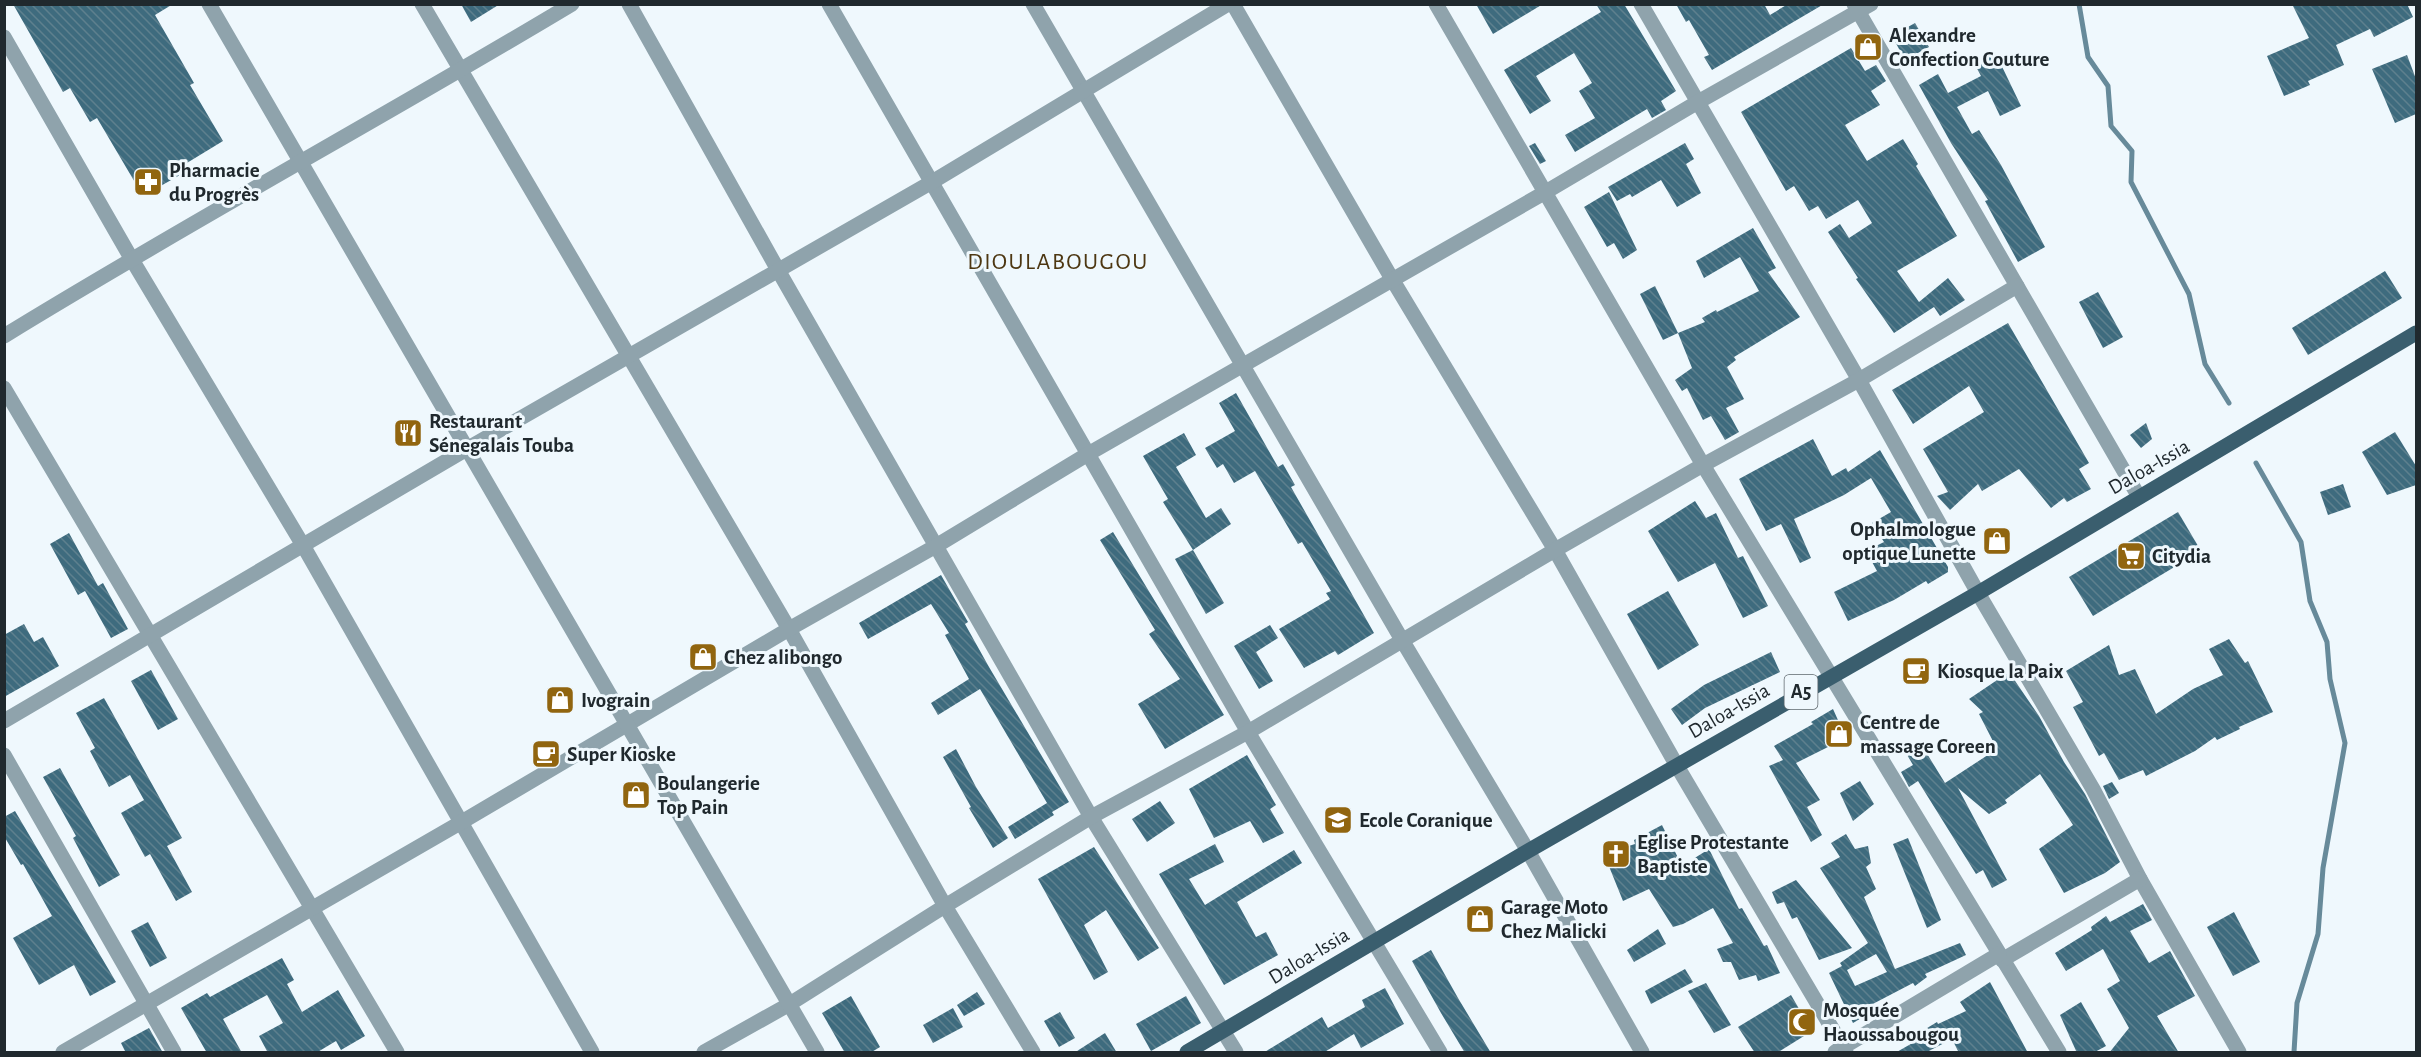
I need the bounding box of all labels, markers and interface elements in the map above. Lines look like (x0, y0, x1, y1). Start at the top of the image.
place label: Alexandre Confection Couture (1889, 25, 2050, 70)
shop icon: Alexandre Confection Couture (1852, 31, 1884, 63)
place label: Pharmacie du Progrès (169, 160, 260, 205)
pharmacy icon: Pharmacie du Progrès (132, 166, 164, 198)
district label: DIOULABOUGOU (967, 250, 1149, 274)
place label: Restaurant Sénegalais Touba (429, 411, 574, 456)
restaurant icon: Restaurant Sénegalais Touba (392, 417, 424, 449)
street label: Daloa-Issia (2105, 435, 2193, 499)
place label: Ophalmologue optique Lunette (1842, 519, 1976, 564)
shop icon: Ophalmologue optique Lunette (1981, 525, 2013, 557)
supermarket icon: Citydia (2115, 540, 2147, 572)
place label: Citydia (2152, 546, 2211, 567)
shop icon: Chez alibongo (687, 641, 719, 673)
place label: Chez alibongo (724, 647, 842, 668)
cafe icon: Kiosque la Paix (1900, 655, 1932, 687)
place label: Kiosque la Paix (1937, 661, 2064, 682)
road number: A5 (1784, 675, 1818, 709)
street label: Daloa-Issia (1685, 679, 1773, 743)
shop icon: Ivograin (544, 684, 576, 716)
place label: Ivograin (581, 690, 650, 711)
place label: Centre de massage Coreen (1860, 712, 1996, 757)
shop icon: Centre de massage Coreen (1823, 718, 1855, 750)
cafe icon: Super Kioske (530, 738, 562, 770)
place label: Super Kioske (567, 744, 676, 765)
place label: Boulangerie Top Pain (657, 773, 760, 818)
shop icon: Boulangerie Top Pain (620, 779, 652, 811)
school or university icon: Ecole Coranique (1322, 804, 1354, 836)
place label: Ecole Coranique (1359, 810, 1493, 831)
place label: Eglise Protestante Baptiste (1637, 832, 1789, 877)
church icon: Eglise Protestante Baptiste (1600, 838, 1632, 870)
place label: Garage Moto Chez Malicki (1501, 897, 1608, 942)
shop icon: Garage Moto Chez Malicki (1464, 903, 1496, 935)
street label: Daloa-Issia (1265, 924, 1353, 988)
place label: Mosquée Haoussabougou (1823, 1000, 1959, 1045)
mosque icon: Mosquée Haoussabougou (1786, 1006, 1818, 1038)

